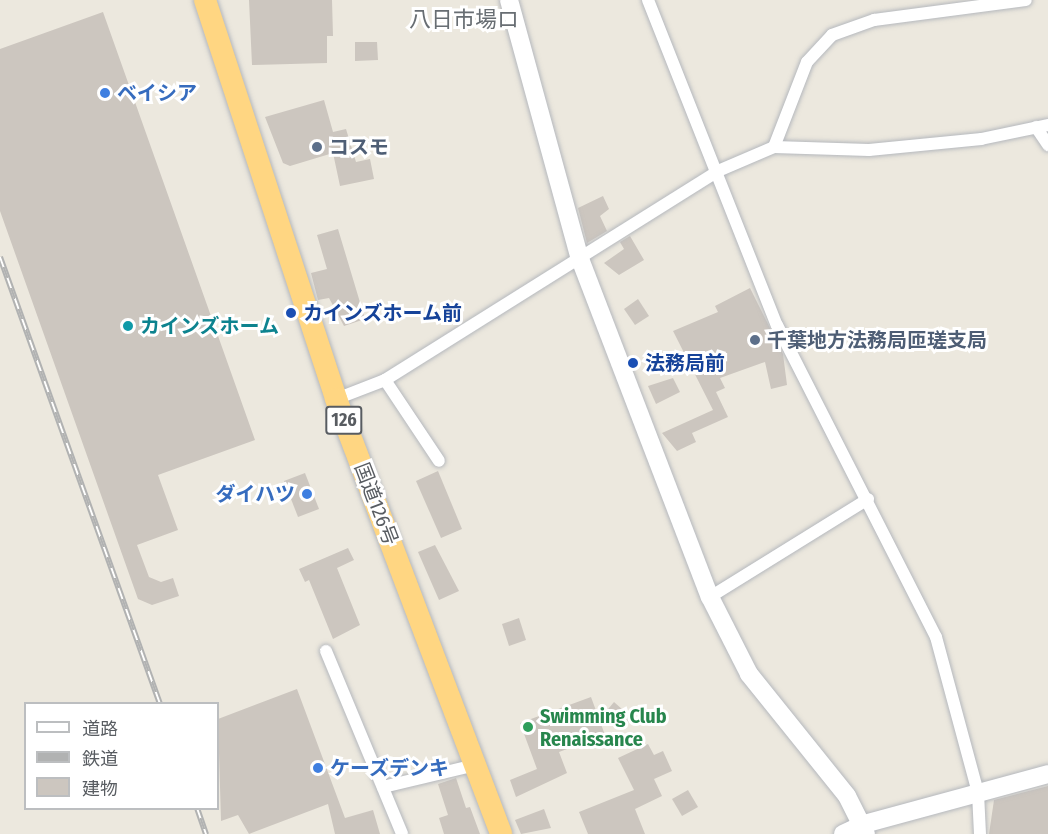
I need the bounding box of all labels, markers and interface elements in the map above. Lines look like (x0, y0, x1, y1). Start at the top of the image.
district label: 八日市場ロ (409, 7, 519, 33)
place label: ベイシア (117, 81, 197, 105)
marker: ベイシア (98, 86, 112, 100)
place label: コスモ (329, 135, 389, 159)
marker: コスモ (310, 140, 324, 154)
place label: カインズホーム前 (303, 301, 463, 325)
marker: カインズホーム前 (284, 306, 298, 320)
place label: カインズホーム (140, 314, 280, 338)
marker: カインズホーム (121, 319, 135, 333)
place label: 千葉地方法務局匝瑳支局 (767, 328, 987, 352)
marker: 千葉地方法務局匝瑳支局 (748, 333, 762, 347)
place label: 法務局前 (645, 351, 725, 375)
marker: 法務局前 (626, 356, 640, 370)
road number: 126 (324, 405, 364, 435)
street label: 国道126号 (349, 459, 403, 549)
place label: ダイハツ (215, 482, 295, 506)
marker: ダイハツ (300, 487, 314, 501)
legend (24, 702, 219, 810)
place label: Swimming Club Renaissance (540, 704, 667, 751)
text: 道路 (82, 718, 118, 740)
marker: Swimming Club Renaissance (521, 720, 535, 734)
text: 鉄道 (82, 748, 118, 770)
place label: ケーズデンキ (330, 756, 450, 780)
marker: ケーズデンキ (311, 761, 325, 775)
text: 建物 (82, 778, 118, 800)

